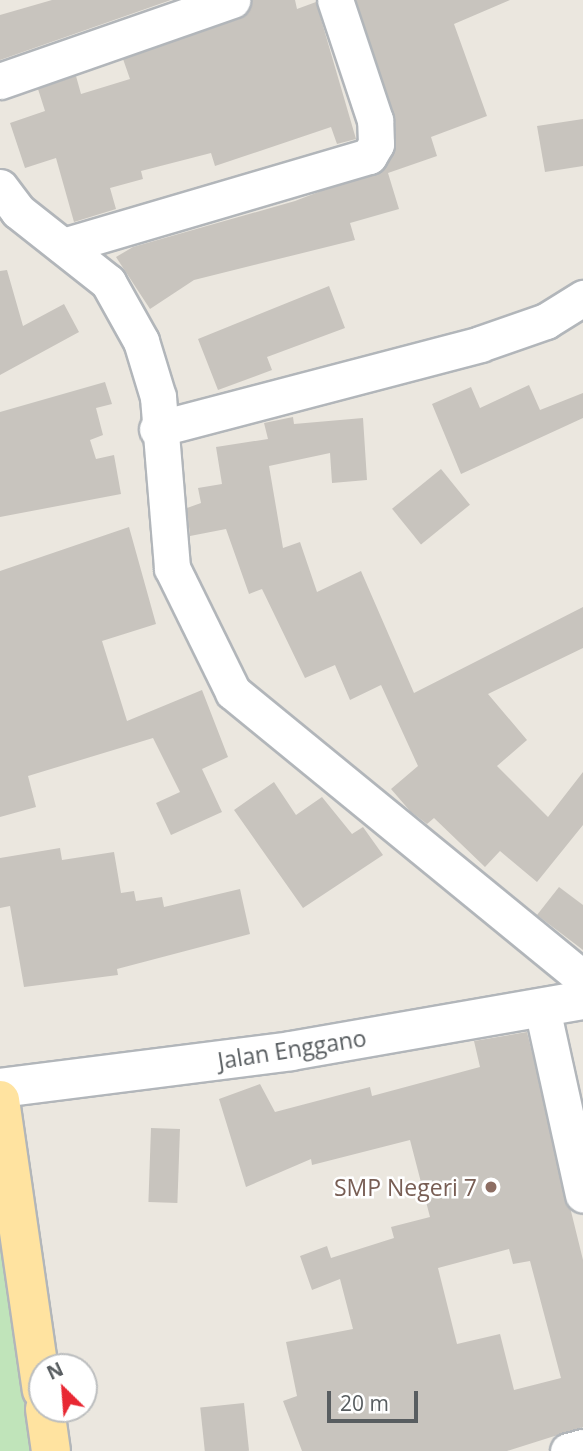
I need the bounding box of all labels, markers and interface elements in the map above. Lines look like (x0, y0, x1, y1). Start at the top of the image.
street label: Jalan Enggano (216, 1024, 368, 1074)
place label: SMP Negeri 7 (334, 1173, 477, 1201)
marker: SMP Negeri 7 (483, 1179, 499, 1195)
north arrow (28, 1353, 98, 1423)
text: N (42, 1356, 67, 1386)
scale bar (331, 1378, 422, 1422)
text: 20 m (340, 1389, 389, 1417)

